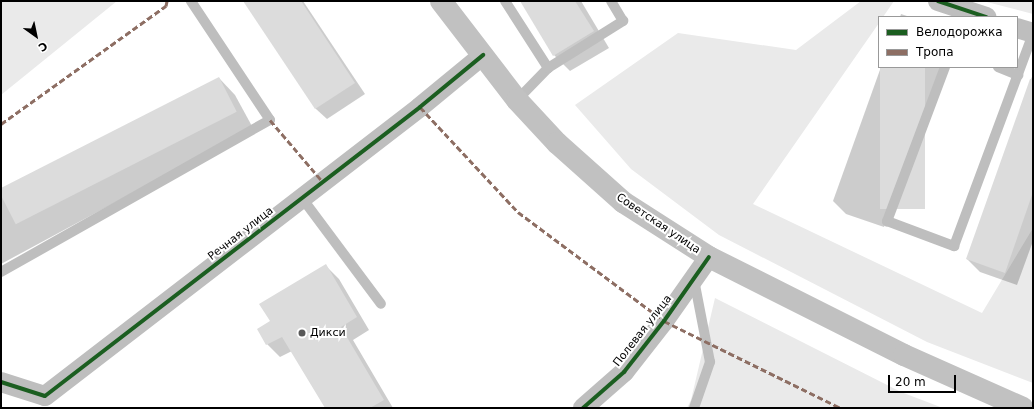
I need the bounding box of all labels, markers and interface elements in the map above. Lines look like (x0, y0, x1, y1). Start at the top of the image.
north arrow (16, 16, 56, 56)
legend (878, 16, 1018, 68)
text: Велодорожка (916, 25, 1003, 39)
text: С (36, 39, 50, 54)
text: Тропа (916, 45, 954, 59)
street label: Советская улица (613, 191, 703, 257)
street label: Речная улица (206, 205, 276, 263)
street label: Полевая улица (611, 293, 675, 369)
place label: Дикси (310, 326, 346, 340)
marker: Дикси (297, 328, 307, 338)
scale bar (890, 367, 958, 393)
text: 20 m (895, 375, 926, 389)

